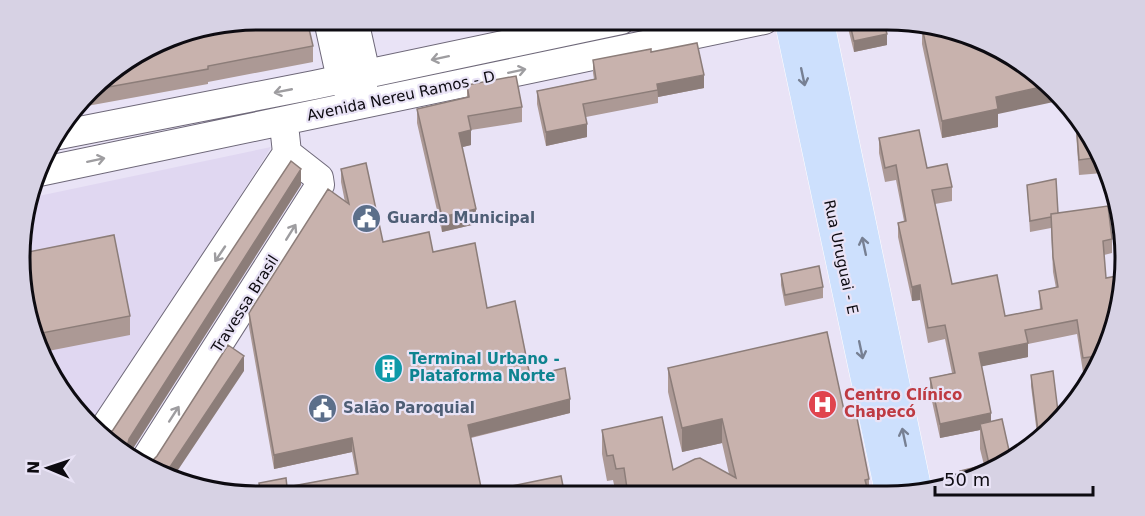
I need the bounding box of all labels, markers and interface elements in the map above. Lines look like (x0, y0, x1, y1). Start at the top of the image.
one-way arrow (431, 53, 450, 64)
one-way arrow (507, 65, 526, 77)
one-way arrow (798, 66, 809, 86)
street label: Avenida Nereu Ramos - D (305, 67, 497, 125)
one-way arrow (274, 86, 294, 97)
one-way arrow (87, 153, 106, 165)
street label: Rua Uruguai - E (820, 198, 862, 316)
public building icon: Guarda Municipal (350, 202, 382, 234)
place label: Guarda Municipal (387, 209, 535, 227)
one-way arrow (285, 224, 297, 241)
one-way arrow (858, 237, 870, 256)
one-way arrow (214, 245, 226, 262)
street label: Travessa Brasil (207, 252, 282, 357)
one-way arrow (856, 339, 867, 359)
place label: Terminal Urbano - Plataforma Norte (409, 350, 560, 385)
building icon: Terminal Urbano - Plataforma Norte (372, 352, 404, 384)
place label: Centro Clínico Chapecó (844, 386, 962, 421)
hospital icon: Centro Clínico Chapecó (807, 388, 839, 420)
public building icon: Salão Paroquial (306, 392, 338, 424)
place label: Salão Paroquial (343, 399, 475, 417)
one-way arrow (169, 406, 181, 423)
one-way arrow (898, 428, 910, 447)
north arrow (18, 438, 78, 498)
scale bar (935, 459, 1092, 497)
text: N (24, 460, 43, 475)
text: 50 m (944, 469, 990, 490)

